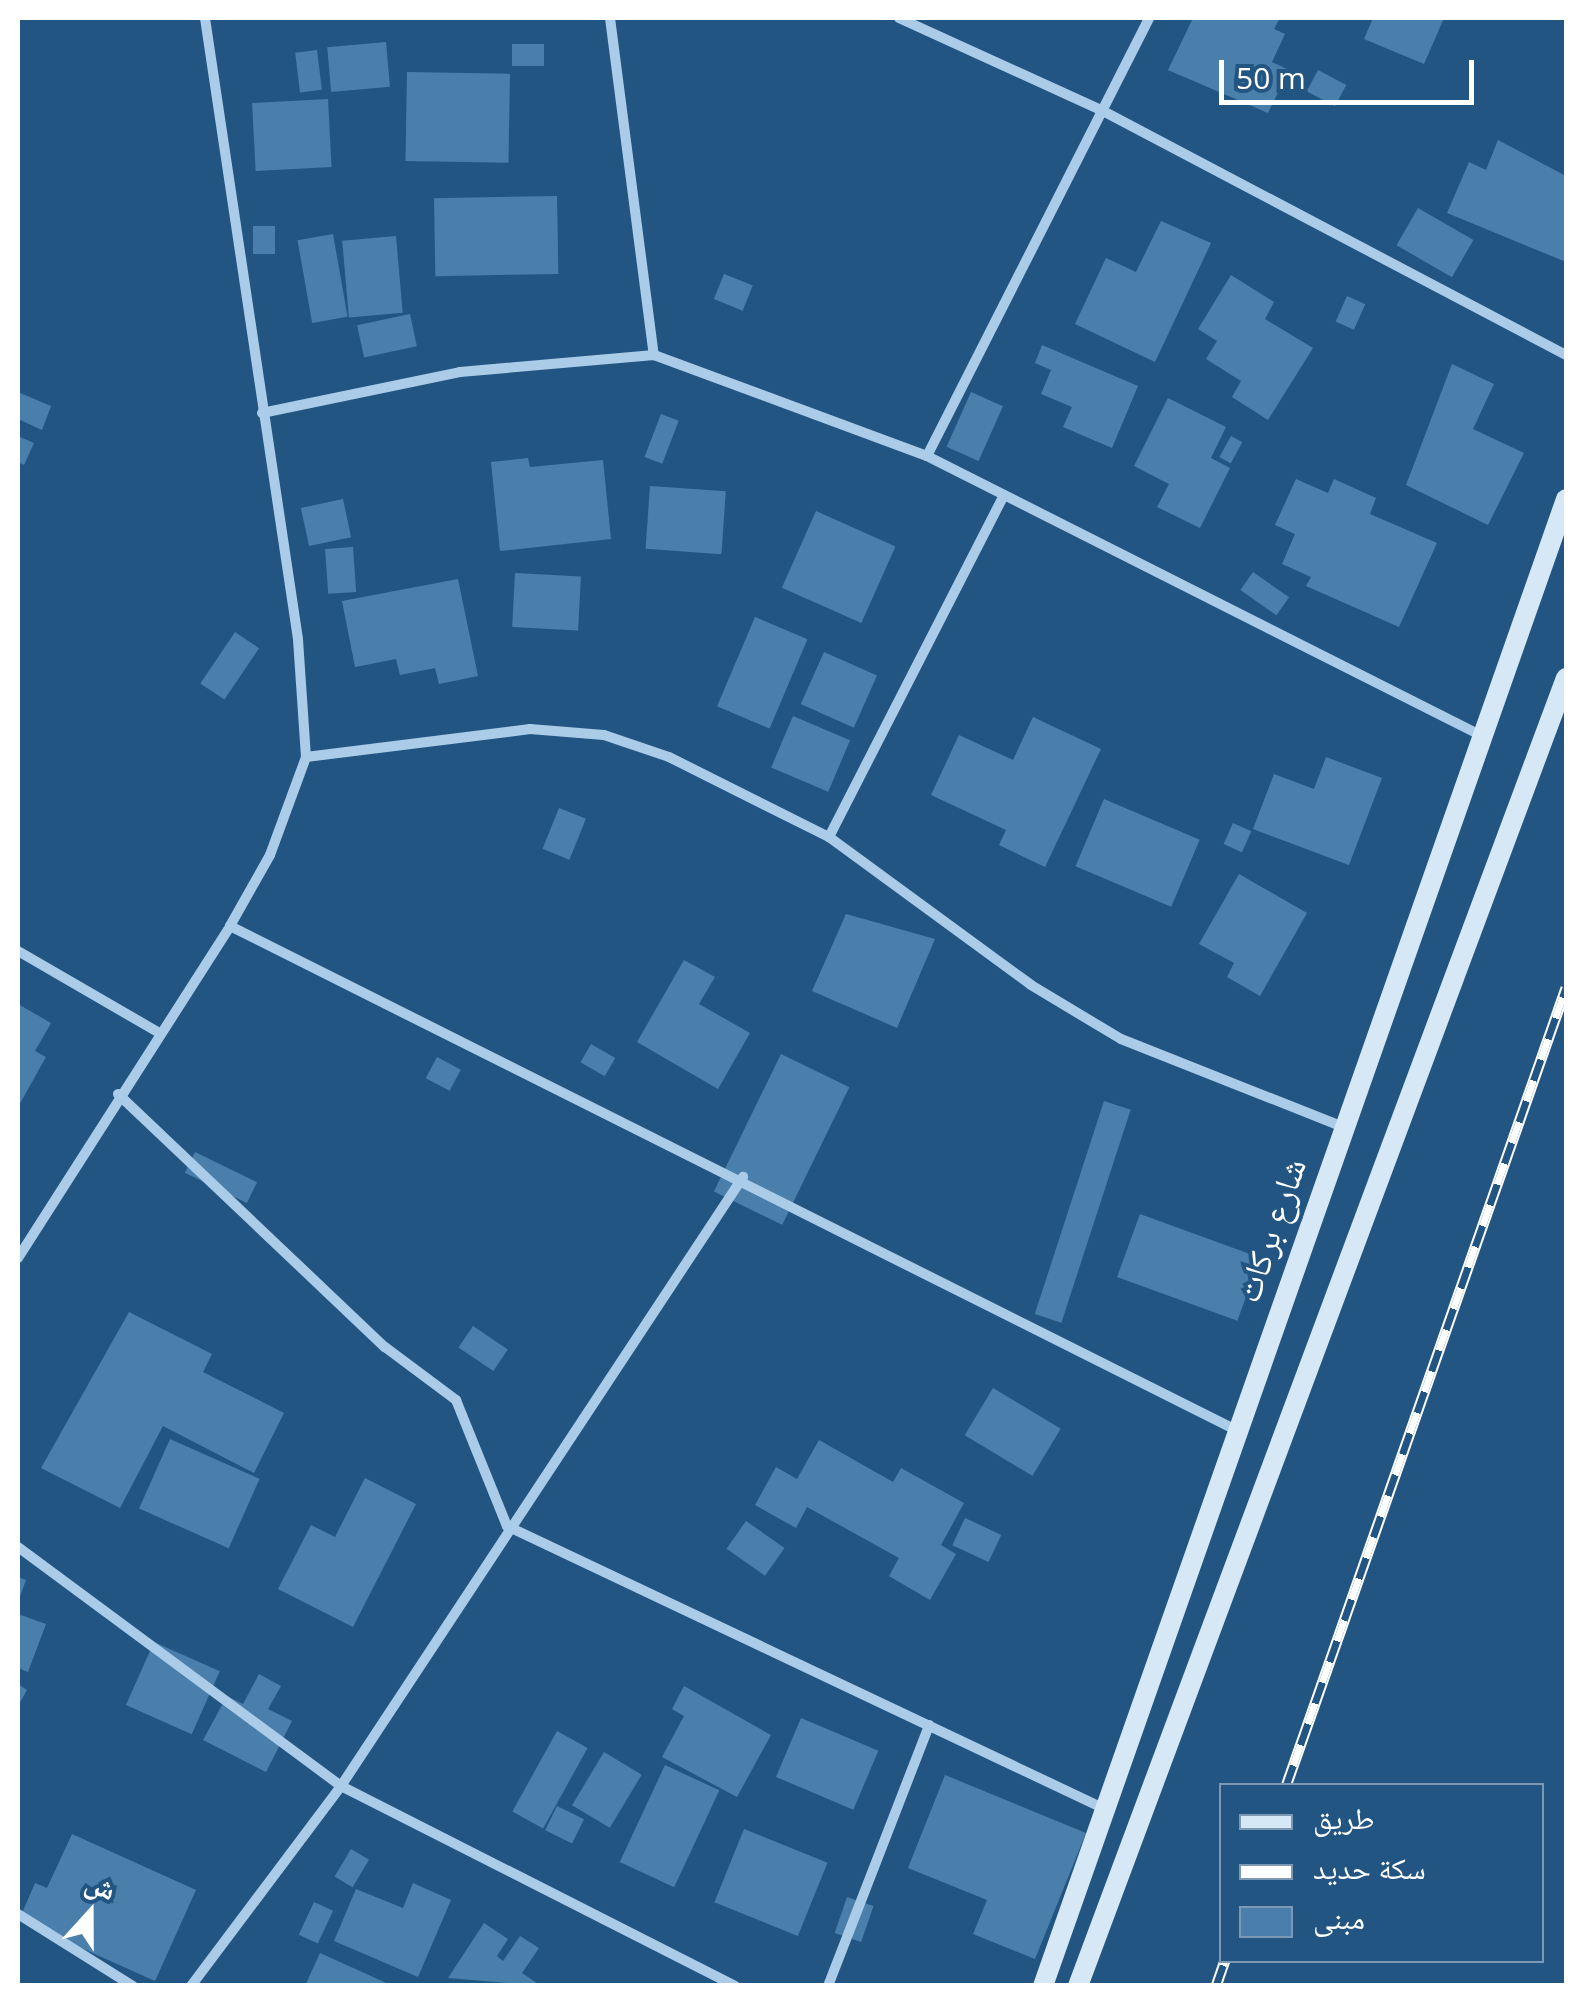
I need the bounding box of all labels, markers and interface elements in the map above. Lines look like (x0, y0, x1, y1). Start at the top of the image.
scale bar (1224, 40, 1479, 102)
text: 50 m (1236, 57, 1306, 98)
street label: شارع بركات (1226, 1152, 1314, 1308)
legend (1219, 1783, 1544, 1963)
text: طريق (1313, 1797, 1374, 1838)
text: سكة حديد (1313, 1847, 1426, 1888)
text: ش (80, 1862, 121, 1908)
north arrow (40, 1863, 140, 1963)
text: مبنى (1313, 1897, 1365, 1938)

